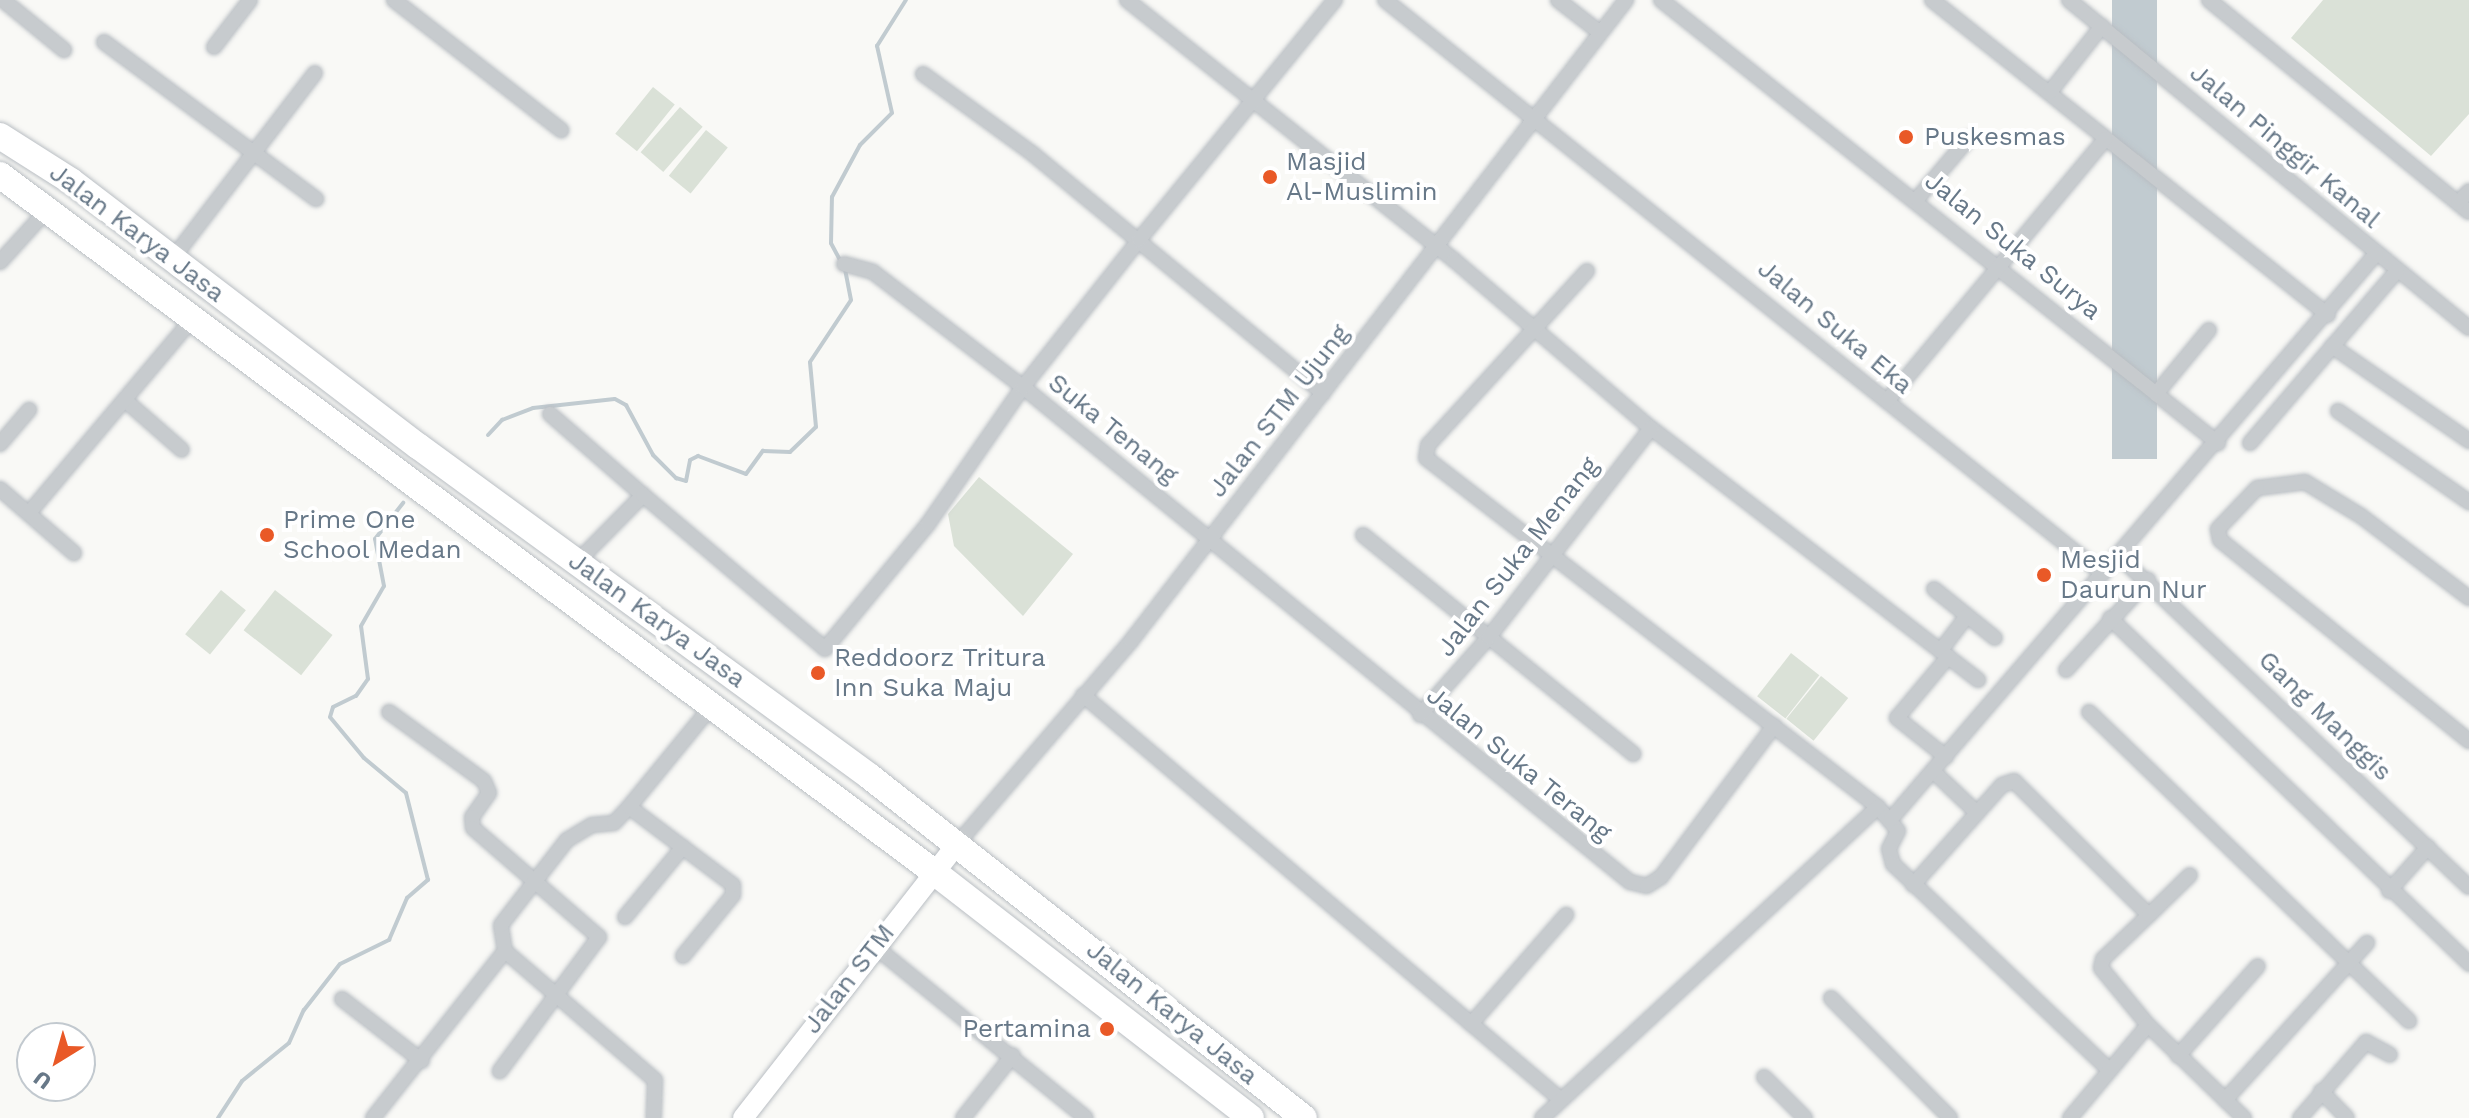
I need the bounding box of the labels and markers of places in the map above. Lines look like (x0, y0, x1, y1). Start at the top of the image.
place label: Puskesmas (1924, 121, 2066, 153)
marker: Puskesmas (1895, 126, 1917, 148)
place label: Masjid Al-Muslimin (1286, 146, 1438, 208)
marker: Masjid Al-Muslimin (1261, 168, 1279, 186)
place label: Prime One School Medan (283, 504, 462, 566)
marker: Prime One School Medan (258, 526, 276, 544)
place label: Mesjid Daurun Nur (2060, 544, 2207, 606)
marker: Mesjid Daurun Nur (2035, 566, 2053, 584)
place label: Reddoorz Tritura Inn Suka Maju (834, 642, 1046, 704)
marker: Reddoorz Tritura Inn Suka Maju (809, 664, 827, 682)
place label: Pertamina (962, 1013, 1091, 1045)
marker: Pertamina (1098, 1020, 1116, 1038)

